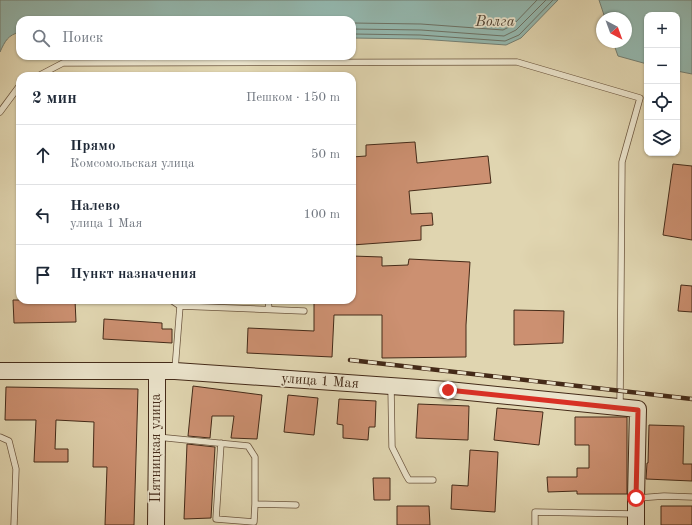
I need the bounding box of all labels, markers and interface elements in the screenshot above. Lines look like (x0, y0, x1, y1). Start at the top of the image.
north arrow (596, 12, 632, 48)
map controls (644, 12, 680, 156)
button: + (644, 12, 680, 48)
water label: Волга (474, 15, 515, 30)
search box (16, 16, 356, 60)
icon: search (30, 27, 52, 49)
text: Поиск (62, 31, 103, 46)
button: − (644, 48, 680, 84)
button: locate (644, 84, 680, 120)
text: 2 мин (32, 90, 77, 107)
text: Пешком · 150 m (246, 91, 340, 104)
button: layers (644, 120, 680, 156)
text: Прямо (70, 139, 116, 154)
icon: ahead (32, 144, 54, 166)
text: 50 m (311, 148, 340, 161)
text: Комсомольская улица (70, 157, 194, 170)
text: Налево (70, 199, 120, 214)
icon: left (32, 204, 54, 226)
text: 100 m (303, 208, 340, 221)
text: улица 1 Мая (70, 217, 142, 230)
icon: arrive (32, 264, 54, 286)
text: Пункт назначения (70, 267, 197, 282)
street label: улица 1 Мая (281, 371, 359, 391)
route end (439, 381, 457, 399)
street label: Пятницкая улица (149, 394, 163, 502)
route start (627, 489, 645, 507)

